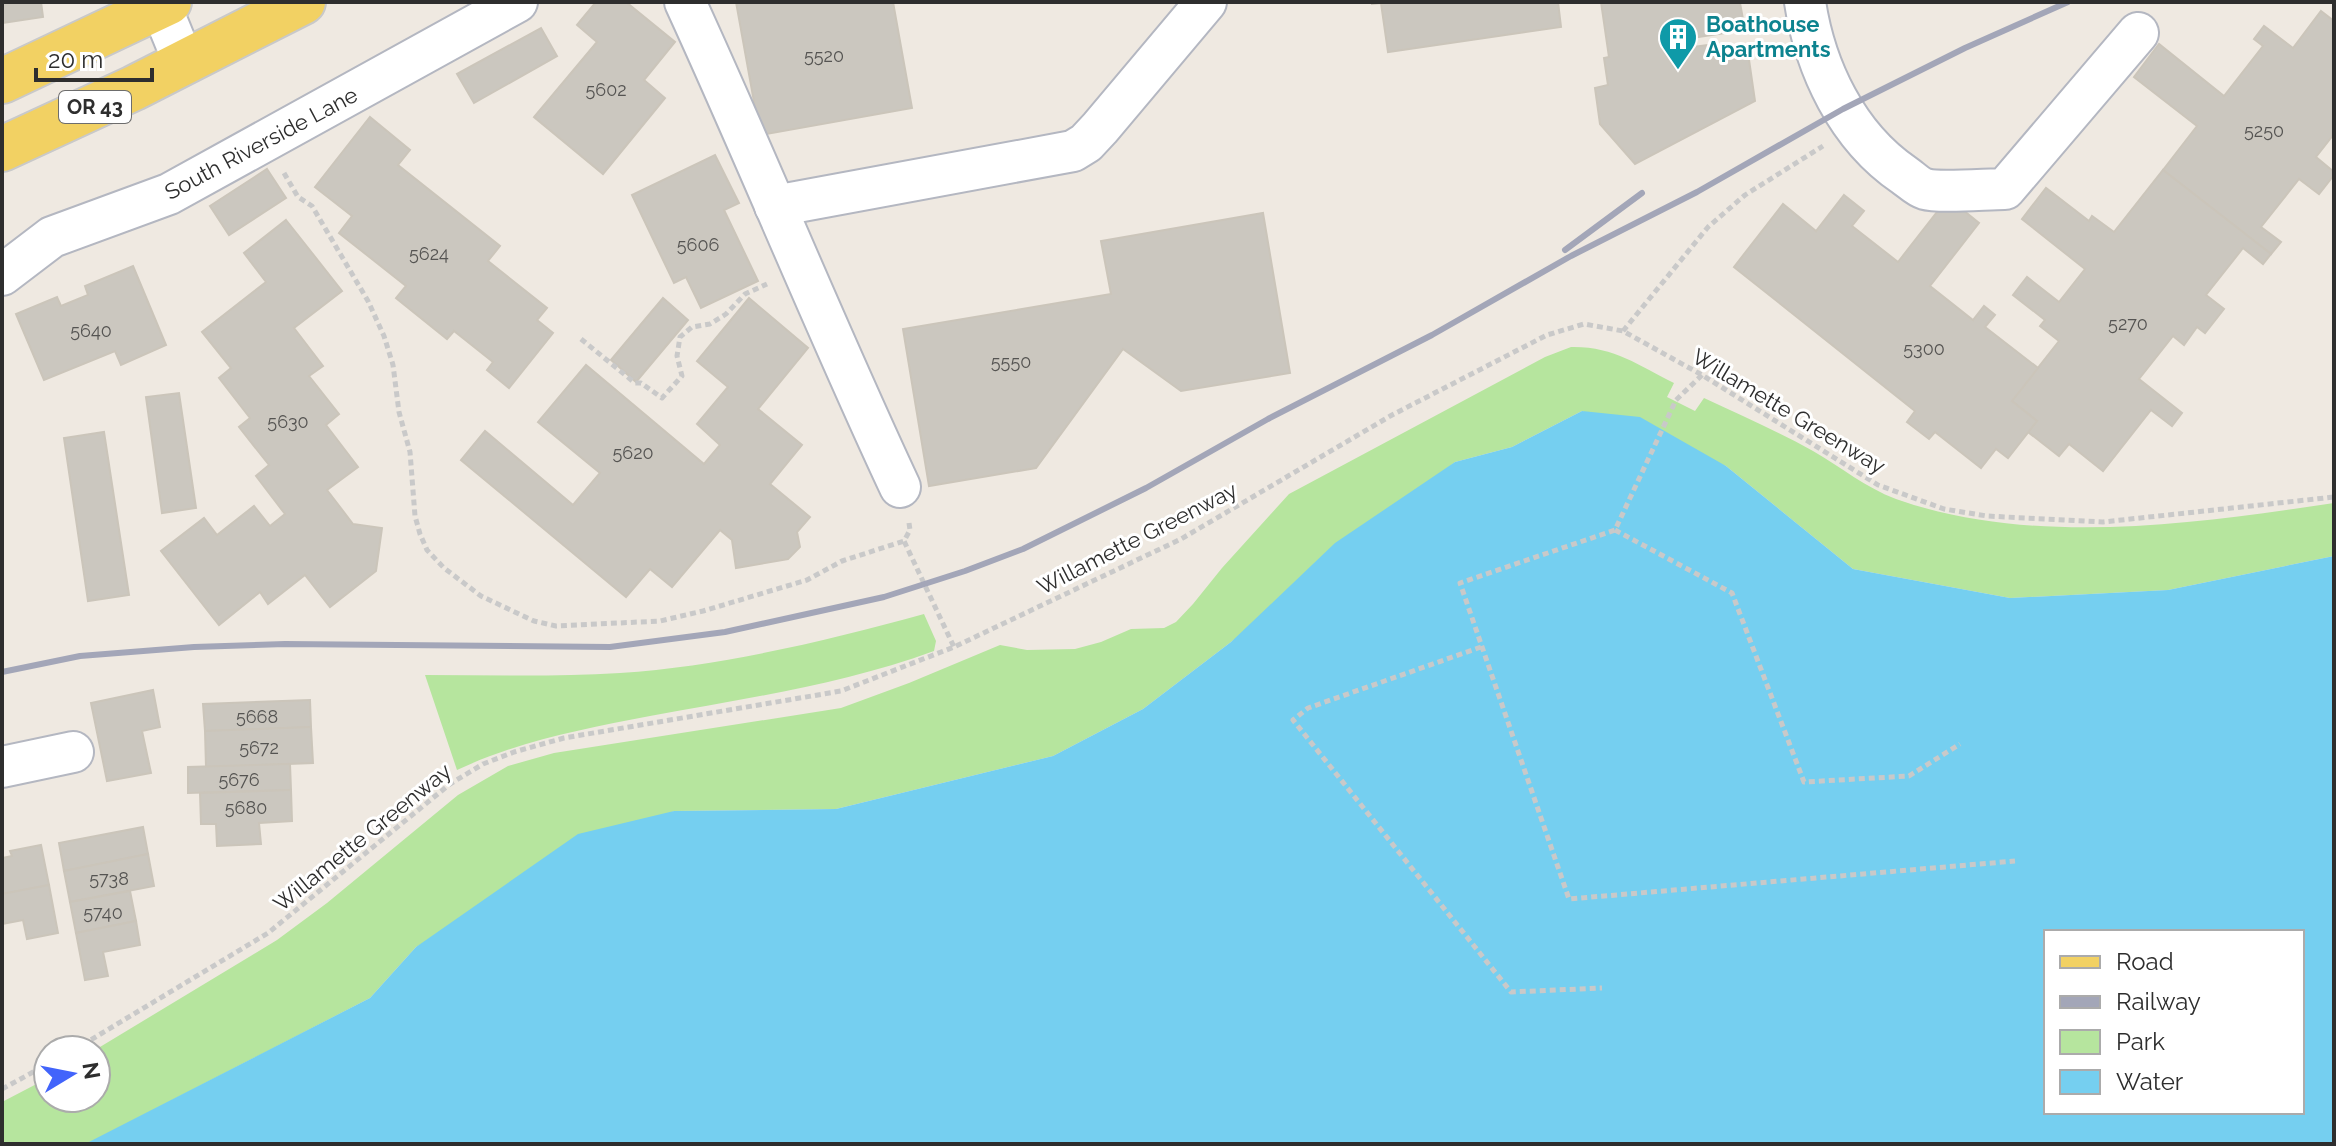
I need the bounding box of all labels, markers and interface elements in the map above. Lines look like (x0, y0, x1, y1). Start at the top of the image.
place label: Boathouse Apartments (1706, 11, 1831, 62)
building icon: Boathouse Apartments (1657, 16, 1699, 71)
scale bar (36, 32, 152, 82)
text: 20 m (48, 45, 103, 74)
house number: 5520 (804, 45, 844, 66)
house number: 5602 (585, 79, 627, 100)
street label: South Riverside Lane (160, 81, 362, 205)
road number: OR 43 (59, 91, 131, 123)
house number: 5250 (2244, 120, 2284, 141)
house number: 5606 (677, 234, 719, 255)
house number: 5624 (409, 243, 449, 264)
house number: 5270 (2108, 313, 2148, 334)
house number: 5640 (70, 320, 112, 341)
house number: 5300 (1903, 338, 1945, 359)
street label: Willamette Greenway (1688, 343, 1890, 479)
house number: 5550 (991, 351, 1031, 372)
house number: 5630 (267, 411, 309, 432)
house number: 5620 (612, 442, 654, 463)
street label: Willamette Greenway (1033, 476, 1241, 600)
house number: 5668 (236, 706, 278, 727)
house number: 5672 (239, 737, 279, 758)
street label: Willamette Greenway (268, 757, 456, 917)
house number: 5676 (218, 769, 260, 790)
house number: 5680 (225, 797, 267, 818)
house number: 5738 (89, 868, 129, 889)
house number: 5740 (83, 902, 123, 923)
legend (2044, 930, 2304, 1114)
text: Road (2116, 947, 2174, 976)
text: Railway (2116, 987, 2201, 1016)
text: Park (2116, 1027, 2165, 1056)
north arrow (32, 1034, 112, 1114)
text: N (77, 1060, 106, 1081)
text: Water (2116, 1067, 2184, 1096)

